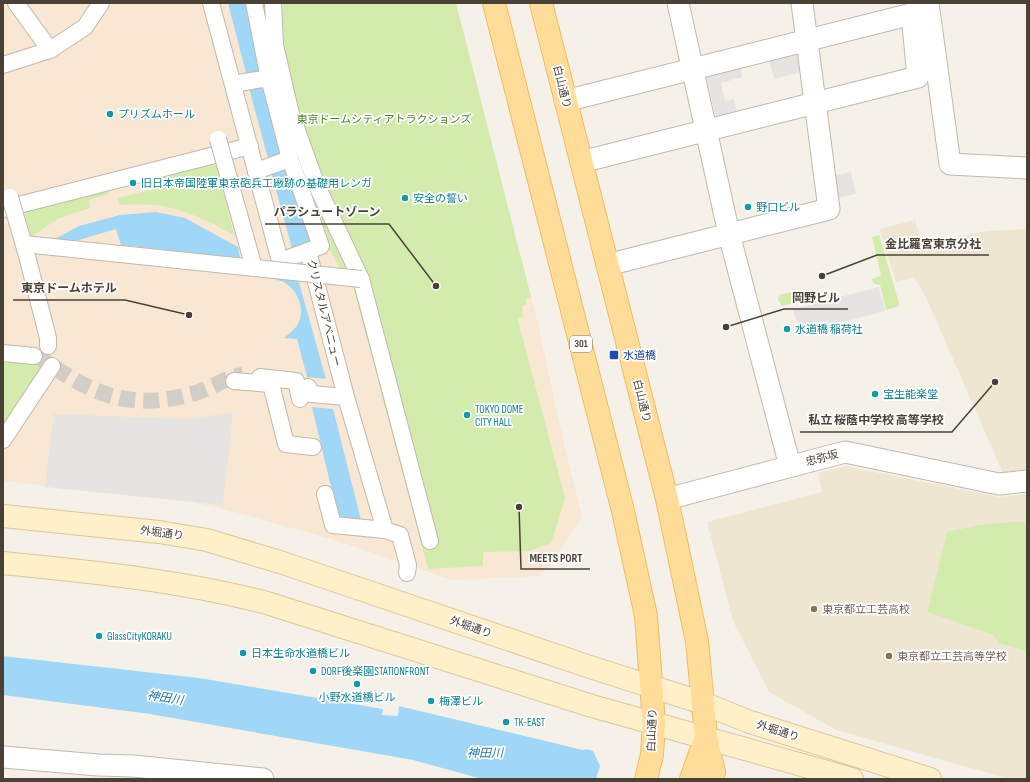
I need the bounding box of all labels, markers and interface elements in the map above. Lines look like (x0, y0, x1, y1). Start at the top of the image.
street label: 白山通り (550, 64, 574, 110)
place label: プリズムホール (118, 108, 195, 121)
marker: プリズムホール (105, 109, 115, 119)
park label: 東京ドームシティアトラクションズ (297, 113, 471, 126)
place label: 旧日本帝国陸軍東京砲兵工廠跡の基礎用レンガ (141, 177, 372, 190)
marker: 旧日本帝国陸軍東京砲兵工廠跡の基礎用レンガ (128, 178, 138, 188)
place label: 安全の誓い (413, 192, 468, 205)
marker: 安全の誓い (400, 193, 410, 203)
callout: パラシュートゾーン (265, 200, 389, 224)
place label: 野口ビル (756, 201, 800, 214)
marker: 野口ビル (743, 202, 753, 212)
text: パラシュートゾーン (273, 205, 381, 220)
callout: 金比羅宮東京分社 (877, 231, 989, 255)
text: 金比羅宮東京分社 (885, 237, 981, 252)
street label: クリスタルアベニュー (304, 258, 344, 368)
callout: 東京ドームホテル (13, 276, 125, 300)
text: 東京ドームホテル (21, 281, 117, 296)
callout: 岡野ビル (784, 285, 848, 309)
text: 岡野ビル (792, 291, 840, 306)
place label: 水道橋 稲荷社 (795, 323, 863, 336)
marker: 水道橋 稲荷社 (782, 324, 792, 334)
road number: 301 (570, 336, 592, 352)
marker: 水道橋 (608, 349, 620, 361)
place label: 水道橋 (623, 349, 656, 362)
street label: 白山通り (630, 378, 654, 424)
place label: 宝生能楽堂 (883, 388, 938, 401)
marker: 宝生能楽堂 (870, 389, 880, 399)
place label: TOKYO DOME CITY HALL (475, 403, 523, 429)
callout: 私立 桜蔭中学校 高等学校 (800, 408, 952, 432)
marker: TOKYO DOME CITY HALL (462, 410, 472, 420)
text: 私立 桜蔭中学校 高等学校 (808, 413, 944, 428)
street label: 忠弥坂 (804, 448, 840, 468)
street label: 外堀通り (139, 524, 185, 542)
callout: MEETS PORT (521, 545, 590, 569)
text: MEETS PORT (529, 551, 583, 566)
place label: 東京都立工芸高校 (822, 603, 910, 616)
marker: 東京都立工芸高校 (809, 604, 819, 614)
street label: 外堀通り (448, 614, 494, 640)
place label: GlassCityKORAKU (107, 630, 172, 643)
marker: GlassCityKORAKU (94, 631, 104, 641)
place label: 日本生命水道橋ビル (251, 647, 350, 660)
marker: 日本生命水道橋ビル (238, 648, 248, 658)
place label: 東京都立工芸高等学校 (897, 650, 1007, 663)
marker: 東京都立工芸高等学校 (884, 651, 894, 661)
place label: DORF後楽園STATIONFRONT (321, 665, 430, 678)
marker: DORF後楽園STATIONFRONT (308, 666, 318, 676)
marker: 小野水道橋ビル (352, 679, 362, 689)
water label: 神田川 (146, 688, 186, 709)
place label: 小野水道橋ビル (319, 691, 396, 704)
place label: 梅澤ビル (439, 695, 483, 708)
marker: 梅澤ビル (426, 696, 436, 706)
street label: 白山通り (645, 708, 659, 752)
place label: TK-EAST (514, 716, 546, 729)
marker: TK-EAST (501, 717, 511, 727)
street label: 外堀通り (755, 718, 801, 744)
water label: 神田川 (467, 746, 505, 761)

